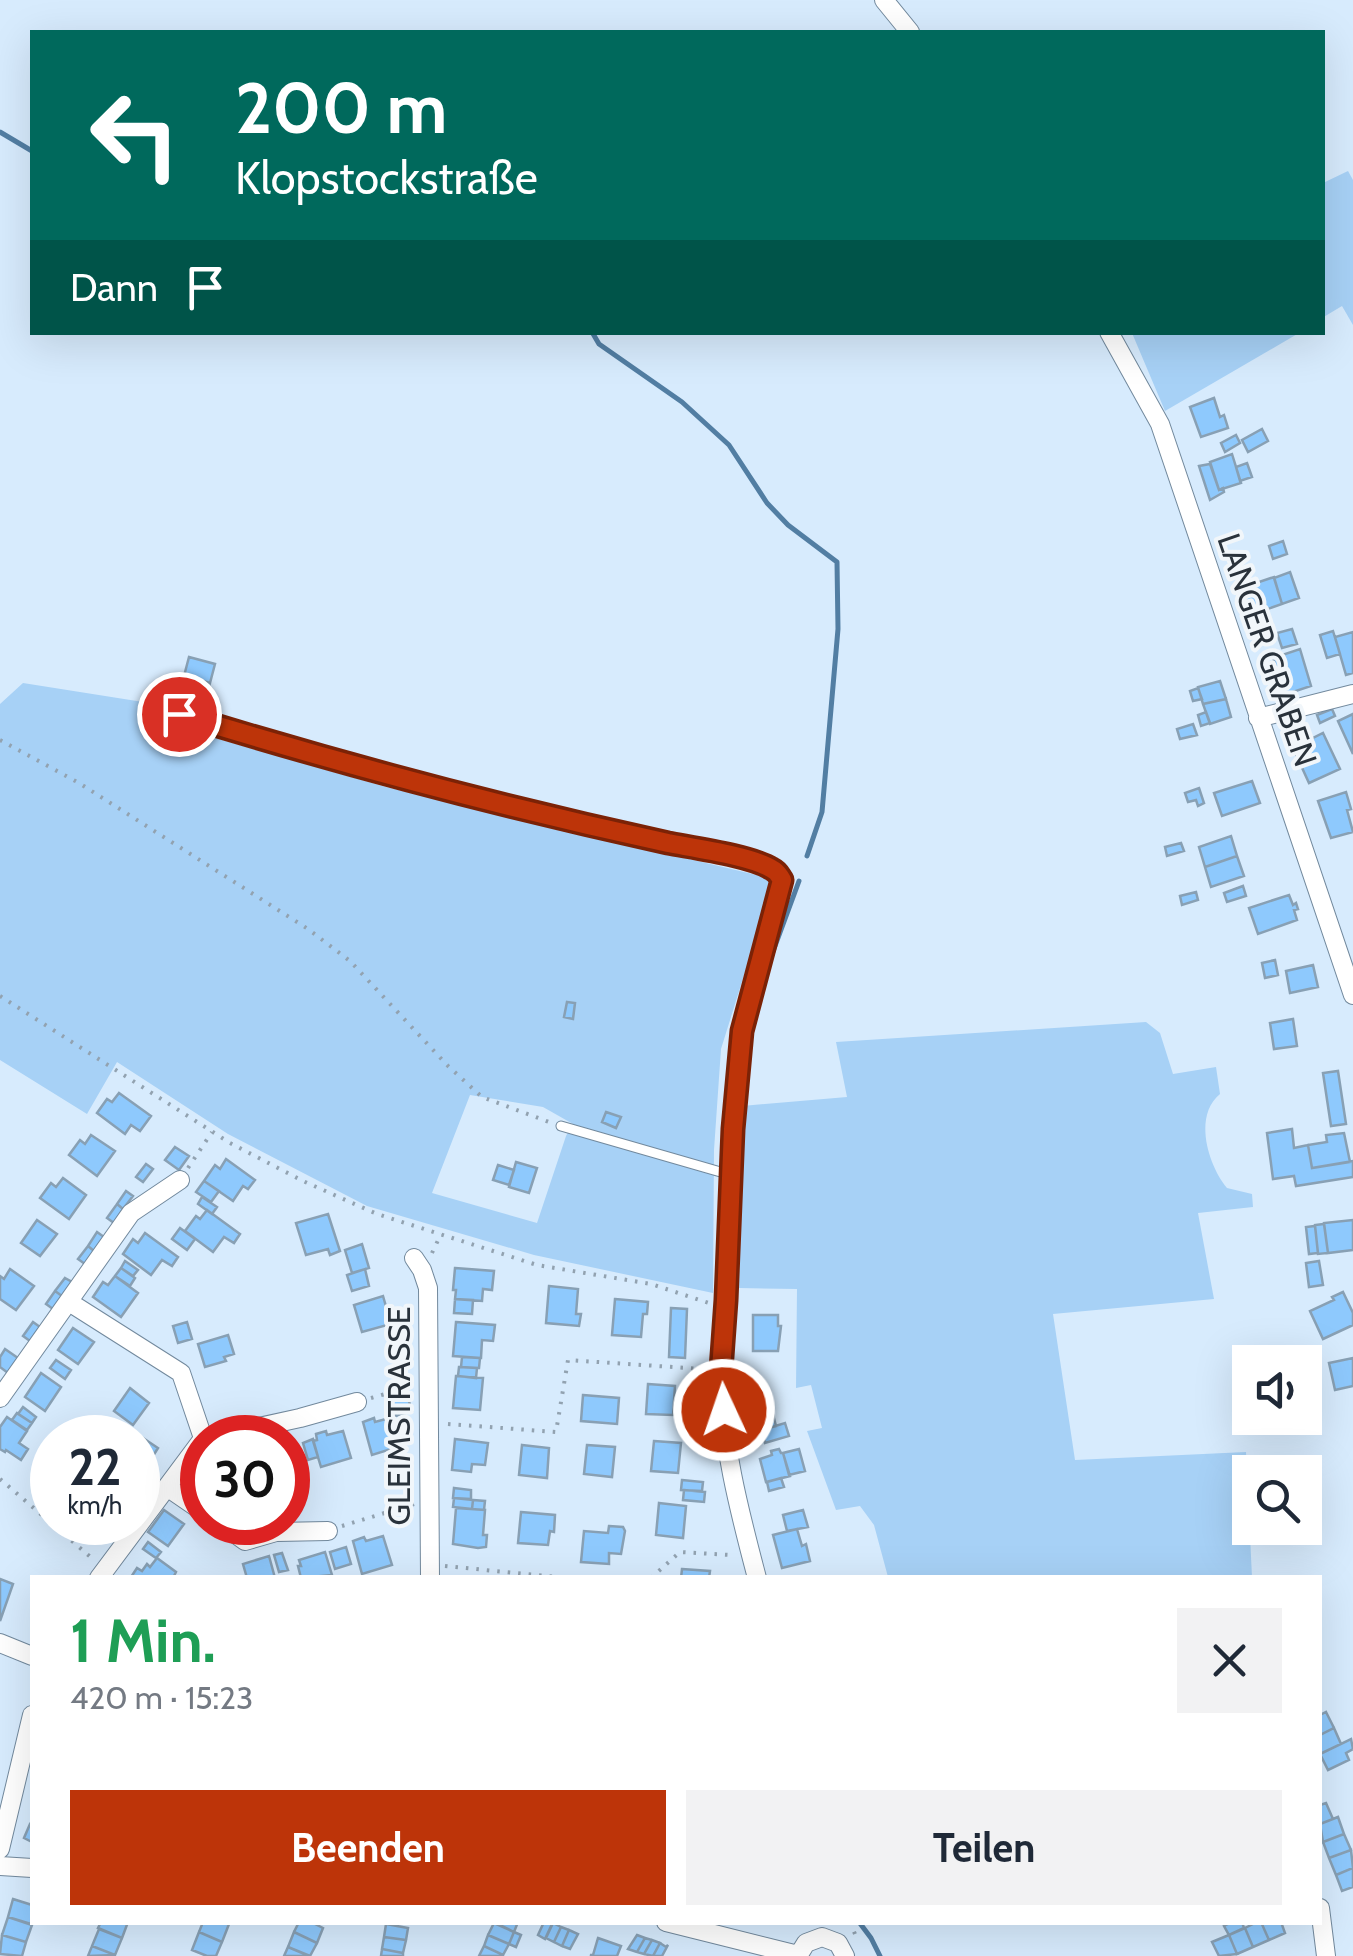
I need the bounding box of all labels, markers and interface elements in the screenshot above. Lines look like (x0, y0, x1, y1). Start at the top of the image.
text: 200 m (235, 65, 447, 151)
icon: left (70, 70, 200, 200)
text: Klopstockstraße (235, 151, 538, 205)
icon: arrive (178, 260, 233, 315)
text: Dann (70, 264, 158, 311)
street label: LANGER GRABEN (1209, 528, 1326, 771)
pin (137, 672, 222, 757)
icon: arrive (152, 687, 207, 742)
street label: GLEIMSTRASSE (379, 1306, 418, 1526)
map controls (1232, 1345, 1322, 1545)
button: sound (1232, 1345, 1322, 1435)
position arrow (672, 1358, 776, 1462)
speed limit sign: 30 (180, 1415, 310, 1545)
text: 22 (69, 1437, 121, 1498)
button: search (1232, 1455, 1322, 1545)
text: km/h (68, 1490, 122, 1520)
text: 1 Min. (70, 1604, 216, 1677)
button: close (1177, 1608, 1282, 1713)
text: 420 m · 15:23 (70, 1678, 253, 1717)
button: Beenden (70, 1790, 666, 1905)
button: Teilen (686, 1790, 1282, 1905)

